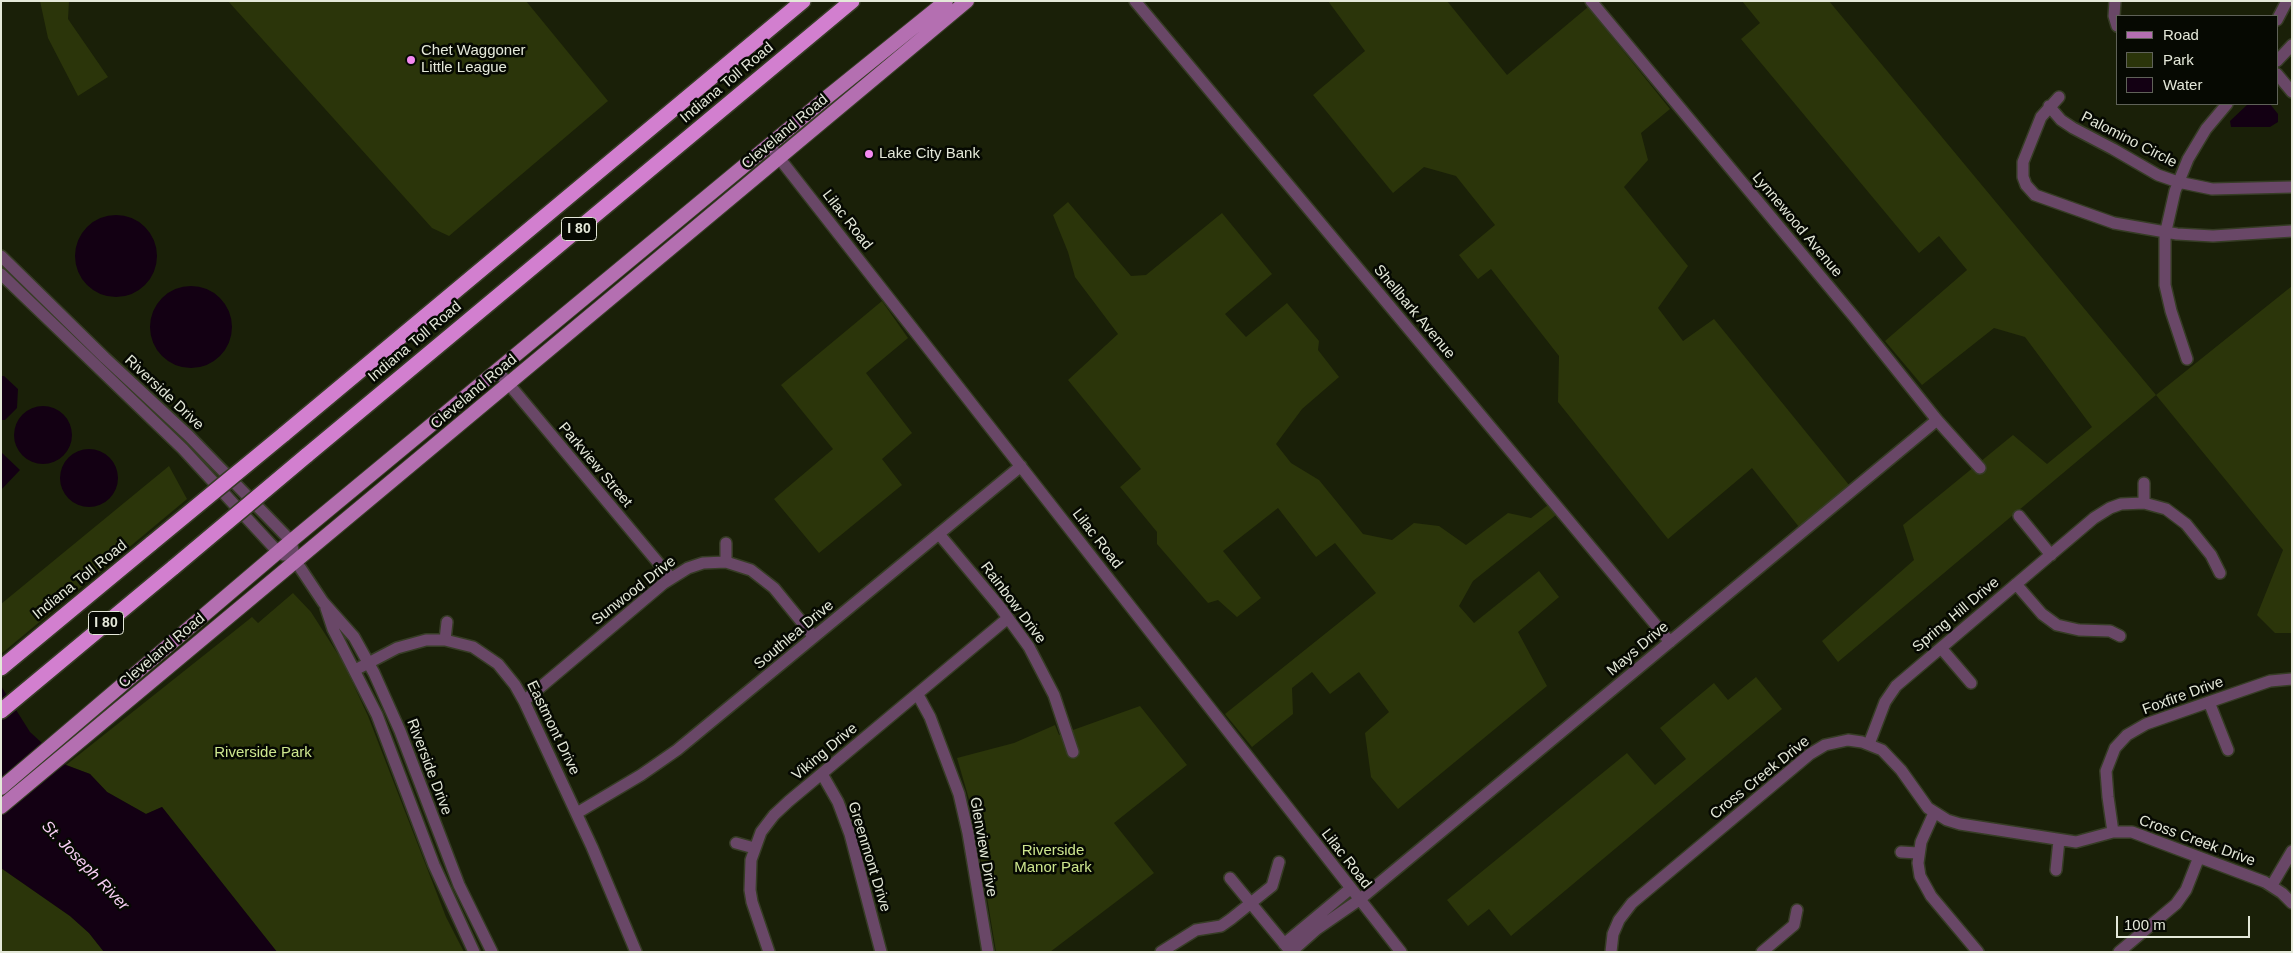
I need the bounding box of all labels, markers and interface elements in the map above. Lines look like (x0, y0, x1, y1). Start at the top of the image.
legend (2116, 15, 2278, 105)
text: Road (2163, 26, 2199, 43)
street label: Indiana Toll Road (677, 39, 777, 127)
place label: Chet Waggoner Little League (421, 42, 526, 77)
text: Park (2163, 51, 2194, 68)
marker: Chet Waggoner Little League (405, 54, 417, 66)
text: Water (2163, 76, 2202, 93)
street label: Cleveland Road (738, 91, 832, 173)
street label: Palomino Circle (2078, 108, 2180, 172)
place label: Lake City Bank (879, 145, 980, 163)
marker: Lake City Bank (863, 148, 875, 160)
street label: Lynnewood Avenue (1748, 169, 1846, 281)
street label: Lilac Road (818, 187, 876, 253)
road number: I 80 (562, 218, 596, 240)
street label: Shellbark Avenue (1369, 261, 1459, 363)
street label: Indiana Toll Road (365, 298, 465, 386)
street label: Cleveland Road (427, 351, 521, 433)
street label: Riverside Drive (121, 352, 207, 434)
street label: Parkview Street (554, 419, 636, 511)
street label: Lilac Road (1068, 506, 1126, 572)
street label: Indiana Toll Road (29, 537, 131, 623)
street label: Sunwood Drive (588, 553, 680, 629)
street label: Rainbow Drive (976, 559, 1050, 647)
street label: Spring Hill Drive (1909, 574, 2003, 656)
street label: Southlea Drive (751, 596, 837, 674)
street label: Cleveland Road (115, 610, 209, 692)
road number: I 80 (88, 612, 124, 634)
street label: Mays Drive (1603, 618, 1673, 680)
street label: Foxfire Drive (2140, 673, 2226, 719)
street label: Eastmont Drive (522, 678, 584, 778)
street label: Riverside Drive (402, 716, 456, 818)
street label: Viking Drive (789, 719, 861, 785)
street label: Cross Creek Drive (1707, 732, 1813, 824)
park label: Riverside Park (214, 744, 312, 762)
street label: Glenview Drive (965, 796, 1001, 898)
street label: Greenmont Drive (844, 800, 894, 914)
street label: Cross Creek Drive (2136, 812, 2258, 870)
water label: St. Joseph River (37, 817, 133, 915)
street label: Lilac Road (1317, 826, 1375, 892)
park label: Riverside Manor Park (1014, 842, 1092, 877)
scale bar (2118, 906, 2252, 938)
text: 100 m (2124, 916, 2166, 933)

